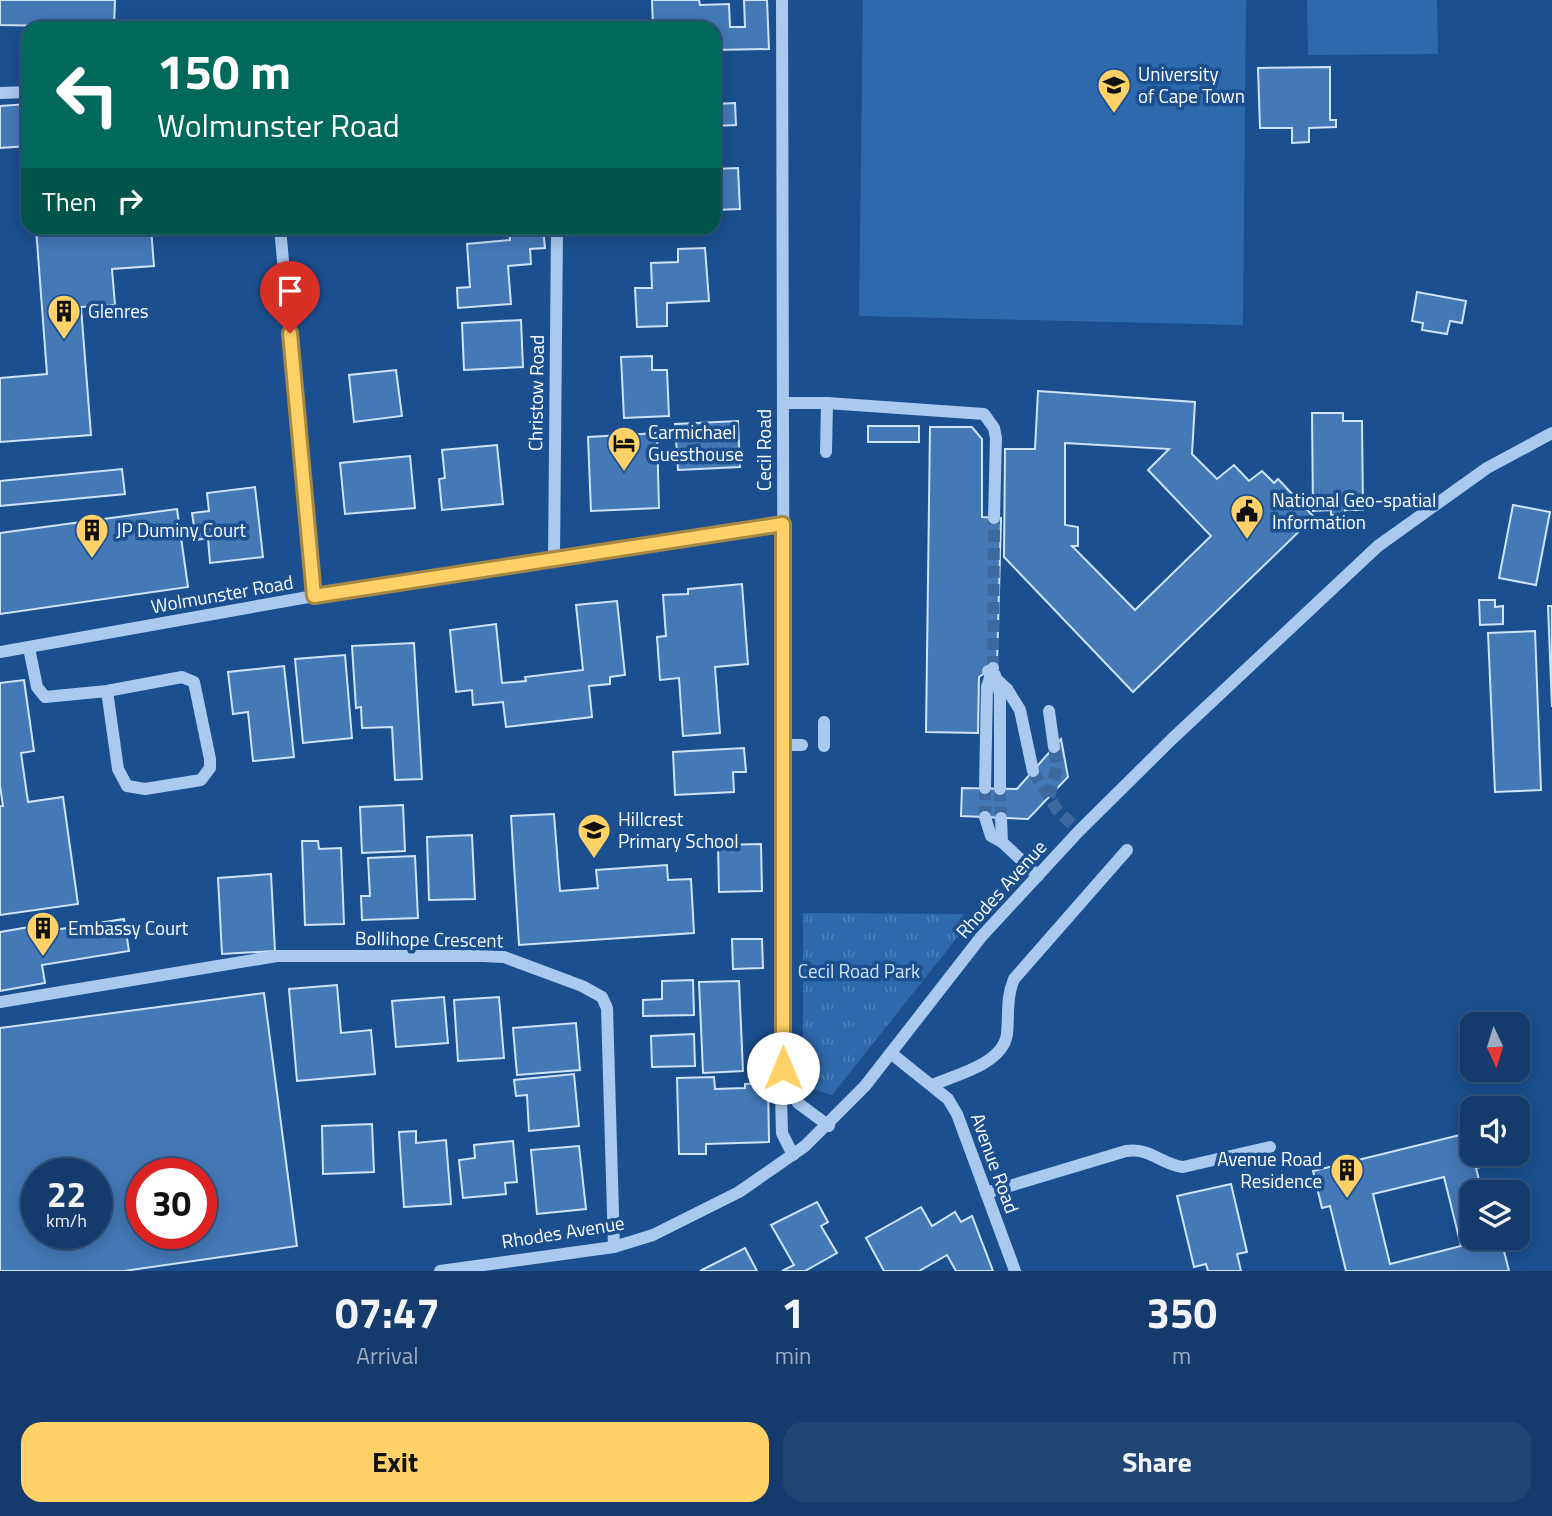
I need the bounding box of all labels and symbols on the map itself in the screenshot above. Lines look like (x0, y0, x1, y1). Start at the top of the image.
place label: University of Cape Town (1138, 59, 1245, 110)
school or university icon: University of Cape Town (1095, 66, 1133, 115)
pin (260, 261, 320, 333)
building icon: Glenres (45, 292, 83, 341)
place label: Glenres (88, 296, 149, 325)
street label: Christow Road (520, 334, 551, 451)
street label: Cecil Road (749, 409, 778, 491)
place label: Carmichael Guesthouse (648, 417, 744, 468)
hotel icon: Carmichael Guesthouse (605, 424, 643, 473)
place label: National Geo-spatial Information (1272, 485, 1436, 536)
public building icon: National Geo-spatial Information (1228, 492, 1266, 541)
building icon: JP Duminy Court (73, 511, 111, 560)
place label: JP Duminy Court (116, 515, 247, 544)
street label: Wolmunster Road (148, 567, 295, 620)
place label: Hillcrest Primary School (618, 804, 739, 855)
school or university icon: Hillcrest Primary School (575, 811, 613, 860)
street label: Rhodes Avenue (948, 833, 1053, 944)
building icon: Embassy Court (24, 909, 62, 958)
place label: Embassy Court (68, 913, 189, 942)
street label: Bollihope Crescent (355, 923, 504, 954)
park label: Cecil Road Park (798, 956, 920, 985)
north arrow (1460, 1012, 1530, 1082)
position arrow (746, 1031, 820, 1105)
street label: Avenue Road (964, 1109, 1027, 1217)
place label: Avenue Road Residence (1217, 1144, 1322, 1195)
building icon: Avenue Road Residence (1328, 1151, 1366, 1200)
speed limit sign: 30 (126, 1158, 217, 1249)
street label: Rhodes Avenue (499, 1207, 626, 1256)

